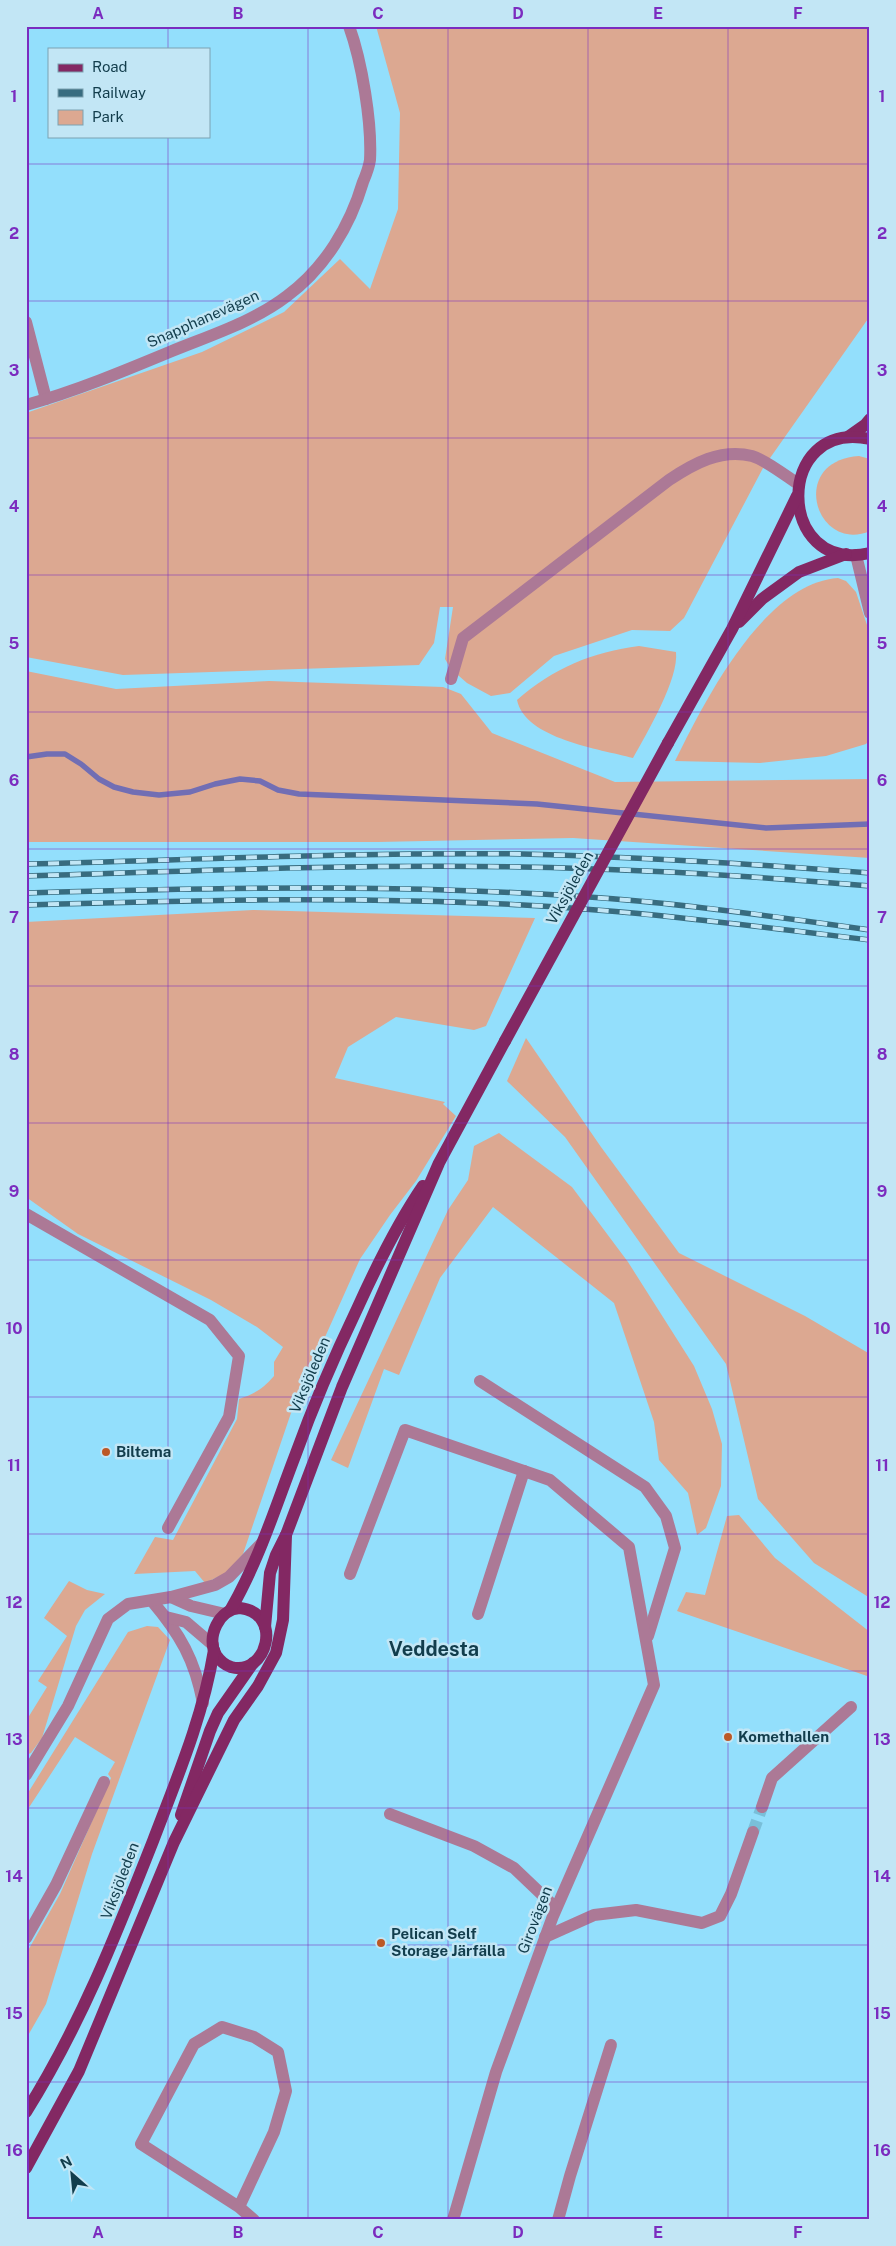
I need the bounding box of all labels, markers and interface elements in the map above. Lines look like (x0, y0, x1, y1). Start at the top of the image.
text: A (92, 4, 104, 23)
text: B (233, 4, 244, 23)
text: C (372, 4, 384, 23)
text: D (512, 4, 524, 23)
text: E (653, 4, 663, 23)
text: F (793, 4, 803, 23)
legend (48, 48, 210, 138)
text: Road (92, 58, 128, 75)
text: Railway (92, 84, 146, 101)
text: 1 (11, 87, 17, 106)
text: 1 (879, 87, 885, 106)
text: Park (92, 108, 124, 125)
text: 2 (9, 224, 19, 243)
text: 2 (877, 224, 887, 243)
street label: Snapphanevägen (144, 286, 261, 351)
text: 3 (9, 361, 19, 380)
text: 3 (877, 361, 887, 380)
text: 4 (9, 497, 20, 516)
text: 4 (877, 497, 888, 516)
text: 5 (9, 634, 20, 653)
text: 5 (877, 634, 888, 653)
text: 6 (9, 771, 19, 790)
text: 6 (877, 771, 887, 790)
street label: Viksjöleden (543, 848, 597, 927)
text: 7 (9, 908, 19, 927)
text: 7 (877, 908, 887, 927)
text: 8 (9, 1045, 20, 1064)
text: 8 (877, 1045, 888, 1064)
text: 9 (9, 1182, 19, 1201)
text: 9 (877, 1182, 887, 1201)
text: 10 (5, 1319, 23, 1338)
text: 10 (873, 1319, 891, 1338)
street label: Viksjöleden (286, 1334, 333, 1415)
place label: Biltema (116, 1443, 171, 1460)
marker: Biltema (100, 1446, 112, 1458)
text: 11 (7, 1456, 21, 1475)
text: 11 (875, 1456, 889, 1475)
text: 12 (5, 1593, 23, 1612)
text: 12 (873, 1593, 891, 1612)
district label: Veddesta (389, 1637, 479, 1661)
place label: Komethallen (738, 1728, 829, 1745)
text: 13 (5, 1730, 23, 1749)
text: 13 (873, 1730, 891, 1749)
marker: Komethallen (722, 1731, 734, 1743)
street label: Viksjöleden (97, 1840, 142, 1922)
text: 14 (5, 1867, 23, 1886)
text: 14 (873, 1867, 891, 1886)
street label: Girovägen (514, 1884, 555, 1956)
place label: Pelican Self Storage Järfälla (391, 1925, 505, 1959)
marker: Pelican Self Storage Järfälla (375, 1937, 387, 1949)
text: 15 (5, 2004, 23, 2023)
text: 15 (873, 2004, 891, 2023)
text: 16 (5, 2141, 23, 2160)
text: 16 (873, 2141, 891, 2160)
north arrow (48, 2148, 98, 2198)
text: N (58, 2153, 75, 2172)
text: A (92, 2223, 104, 2242)
text: B (233, 2223, 244, 2242)
text: C (372, 2223, 384, 2242)
text: D (512, 2223, 524, 2242)
text: E (653, 2223, 663, 2242)
text: F (793, 2223, 803, 2242)

